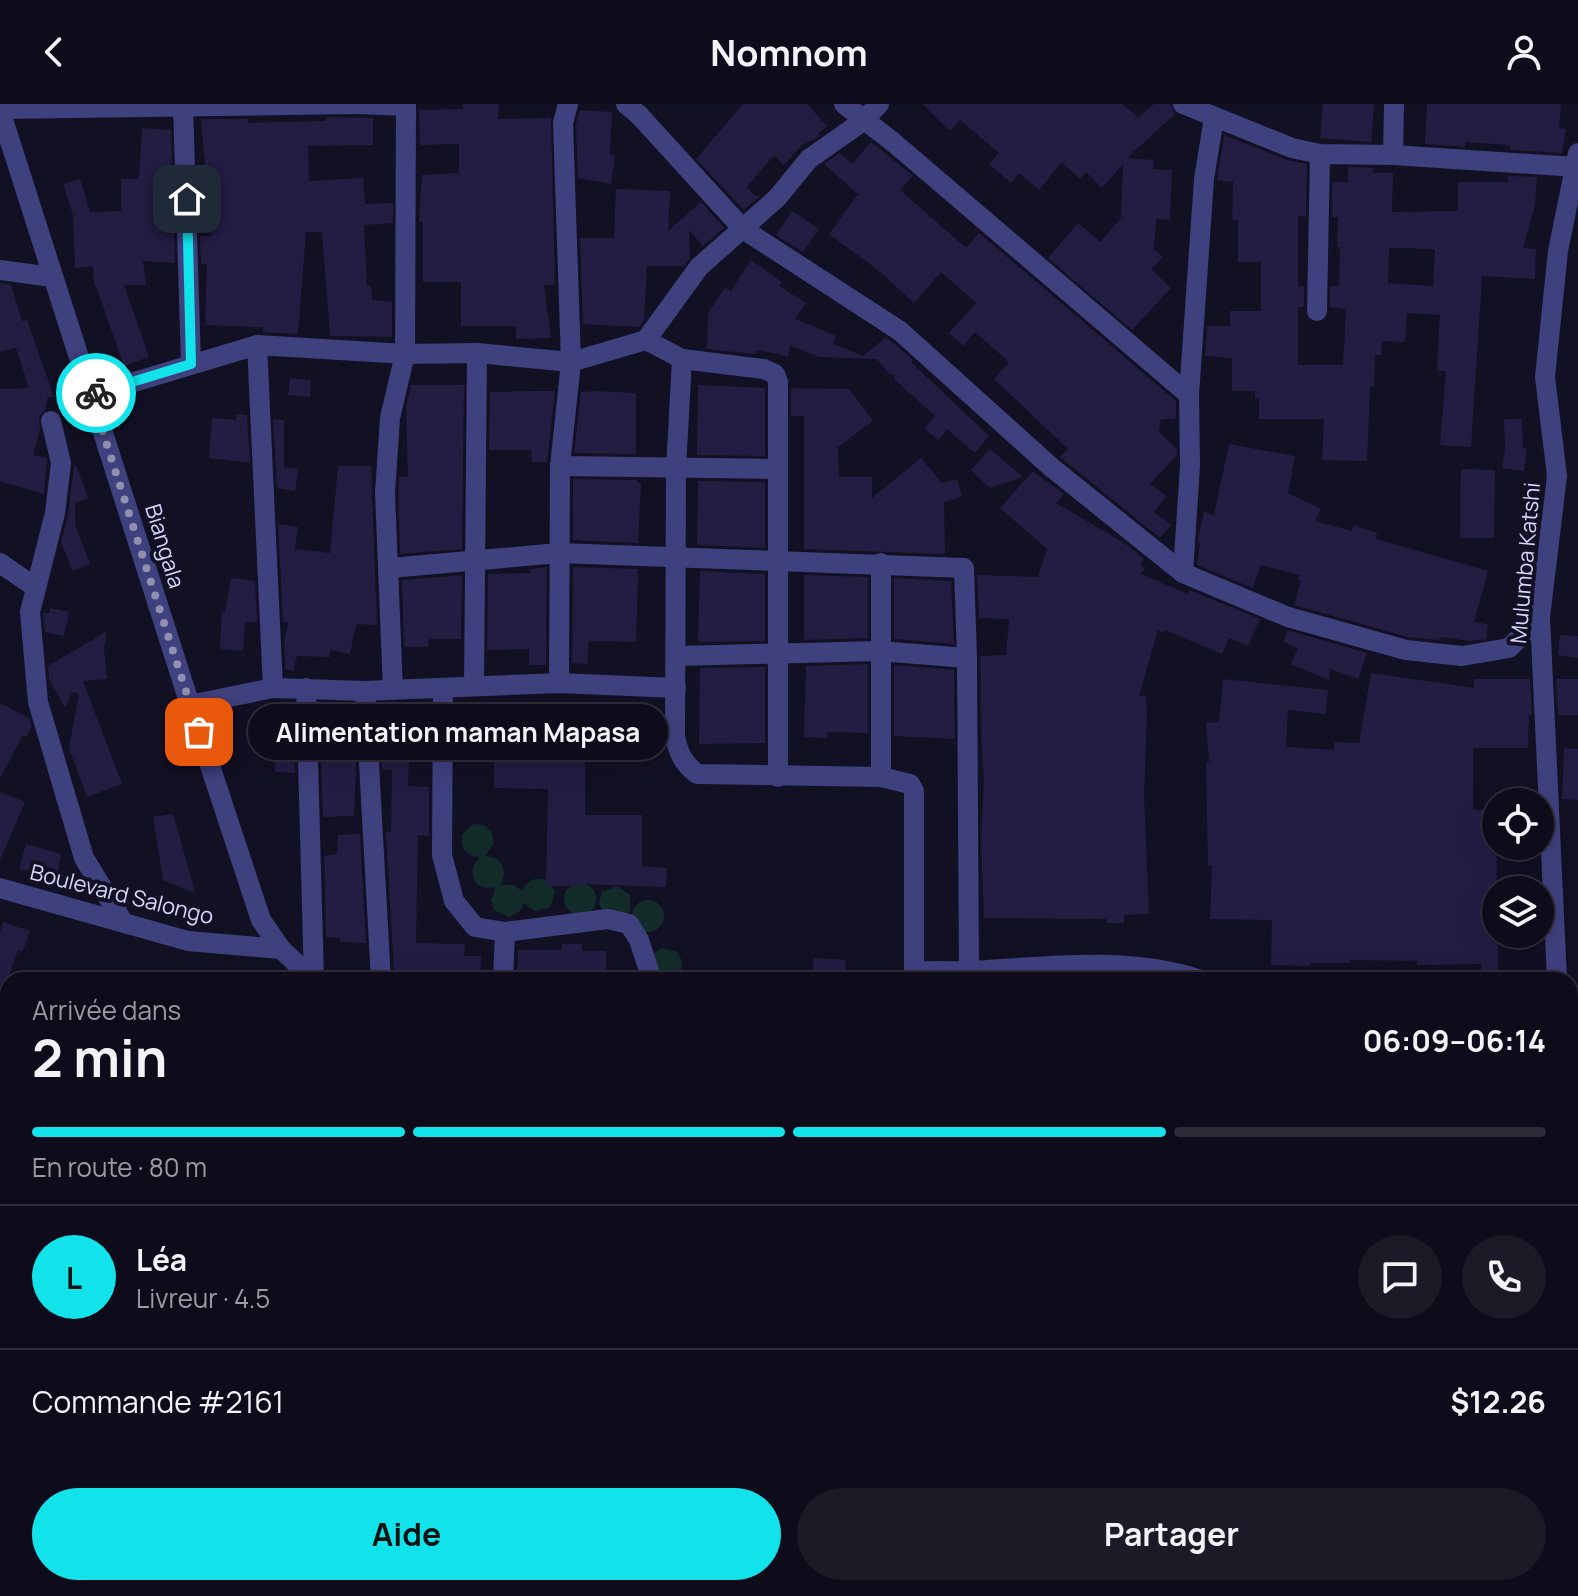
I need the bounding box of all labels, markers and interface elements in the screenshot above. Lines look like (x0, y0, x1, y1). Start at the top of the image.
text: Nomnom (710, 28, 868, 77)
icon: back (32, 30, 76, 74)
icon: person (1502, 30, 1546, 74)
pin (153, 165, 221, 233)
icon: home (165, 177, 209, 221)
courier (56, 353, 136, 433)
icon: bike (74, 371, 118, 415)
street label: Mulumba Katshi (1503, 481, 1547, 645)
street label: Biangala (138, 500, 192, 592)
pin (165, 698, 233, 766)
callout: Alimentation maman Mapasa (247, 704, 667, 760)
icon: bag (177, 710, 221, 754)
text: Alimentation maman Mapasa (276, 714, 640, 750)
map controls (1482, 788, 1554, 948)
button: locate (1482, 788, 1554, 860)
street label: Boulevard Salongo (27, 857, 217, 931)
button: layers (1482, 876, 1554, 948)
text: Arrivée dans (32, 992, 181, 1028)
text: 06:09–06:14 (1363, 1020, 1546, 1061)
text: 2 min (32, 1022, 167, 1093)
text: En route · 80 m (32, 1149, 207, 1185)
button: chat (1358, 1235, 1442, 1319)
button: phone (1462, 1235, 1546, 1319)
text: Léa (136, 1239, 187, 1280)
text: L (66, 1257, 82, 1298)
text: Livreur · 4.5 (136, 1280, 270, 1316)
text: Commande #2161 (32, 1381, 284, 1422)
text: $12.26 (1451, 1381, 1546, 1422)
button: Aide (32, 1488, 781, 1580)
button: Partager (797, 1488, 1546, 1580)

